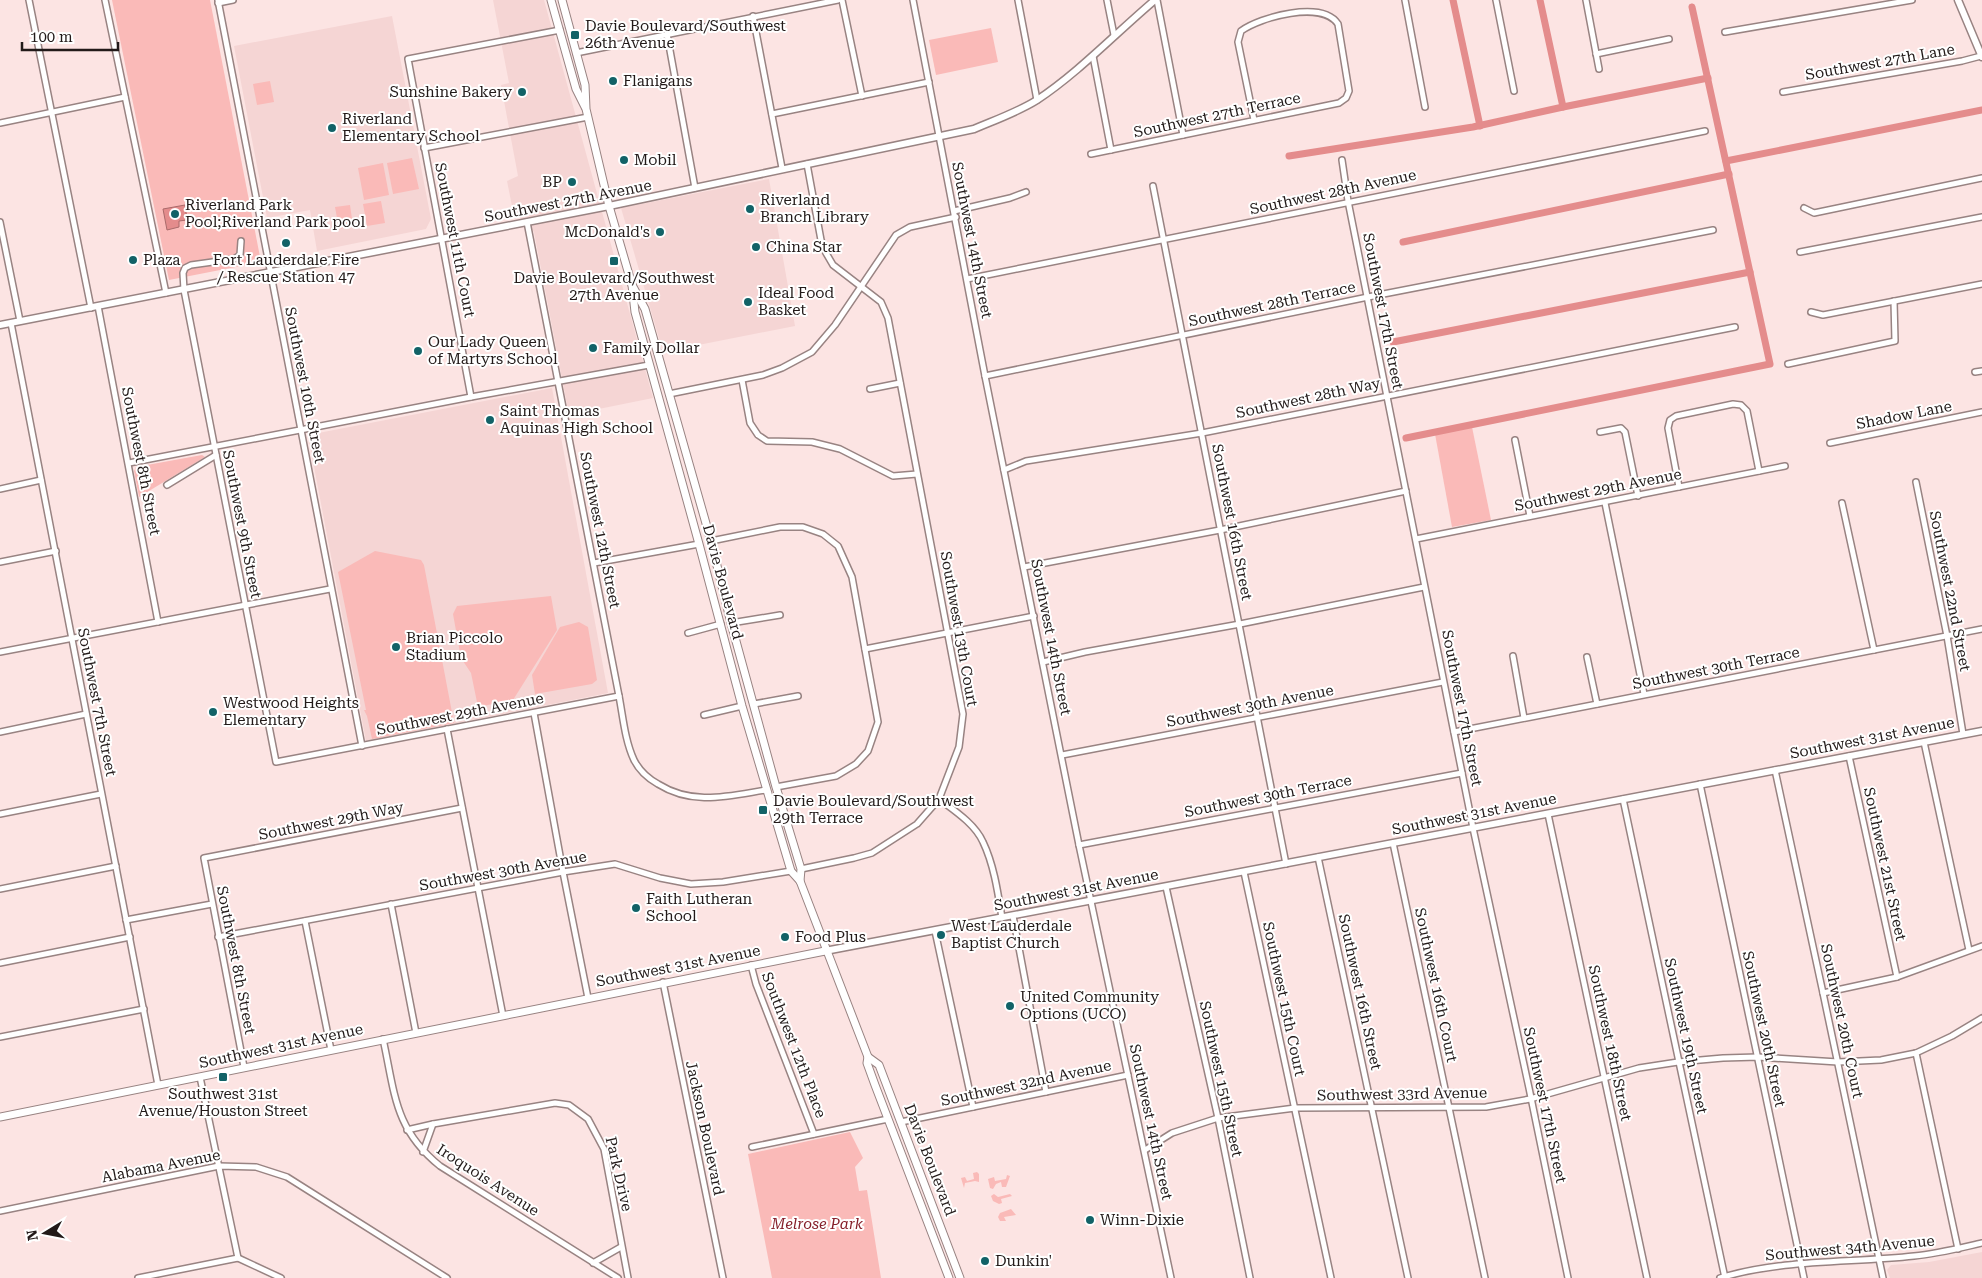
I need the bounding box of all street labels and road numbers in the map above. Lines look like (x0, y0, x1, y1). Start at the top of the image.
street label: Southwest 27th Lane (1804, 40, 1956, 84)
street label: Southwest 27th Terrace (1132, 89, 1302, 141)
street label: Southwest 14th Street (948, 160, 996, 320)
street label: Southwest 11th Court (431, 161, 479, 319)
street label: Southwest 28th Avenue (1248, 166, 1418, 218)
street label: Southwest 27th Avenue (483, 176, 653, 226)
street label: Southwest 17th Street (1359, 231, 1407, 391)
street label: Southwest 28th Terrace (1187, 278, 1357, 330)
street label: Southwest 10th Street (281, 305, 329, 465)
street label: Southwest 28th Way (1234, 374, 1382, 422)
street label: Southwest 8th Street (118, 385, 164, 537)
street label: Shadow Lane (1855, 397, 1953, 433)
street label: Southwest 16th Street (1208, 442, 1256, 602)
street label: Southwest 9th Street (219, 448, 265, 600)
street label: Southwest 12th Street (576, 450, 624, 610)
street label: Southwest 29th Avenue (1513, 465, 1683, 515)
street label: Southwest 22nd Street (1926, 509, 1974, 673)
street label: Davie Boulevard (699, 522, 747, 642)
street label: Southwest 13th Court (936, 550, 982, 708)
street label: Southwest 14th Street (1027, 557, 1075, 717)
street label: Southwest 7th Street (74, 626, 120, 778)
street label: Southwest 17th Street (1438, 628, 1486, 788)
street label: Southwest 30th Terrace (1631, 643, 1801, 693)
street label: Southwest 30th Avenue (1165, 681, 1335, 731)
street label: Southwest 29th Avenue (375, 689, 545, 739)
street label: Southwest 31st Avenue (1788, 713, 1956, 763)
street label: Southwest 30th Terrace (1183, 771, 1353, 821)
street label: Southwest 21st Street (1860, 786, 1910, 943)
street label: Southwest 31st Avenue (1390, 789, 1558, 839)
street label: Southwest 29th Way (257, 798, 405, 844)
street label: Southwest 30th Avenue (418, 847, 588, 895)
street label: Southwest 31st Avenue (992, 865, 1160, 915)
street label: Southwest 8th Street (213, 884, 259, 1036)
street label: Southwest 16th Court (1411, 906, 1461, 1064)
street label: Southwest 16th Street (1335, 912, 1385, 1072)
street label: Southwest 15th Court (1259, 920, 1309, 1078)
street label: Southwest 31st Avenue (594, 941, 762, 991)
street label: Southwest 20th Court (1817, 942, 1867, 1100)
street label: Southwest 20th Street (1739, 949, 1789, 1109)
street label: Southwest 19th Street (1661, 956, 1711, 1116)
street label: Southwest 18th Street (1585, 963, 1635, 1123)
street label: Southwest 12th Place (758, 970, 830, 1120)
street label: Southwest 15th Street (1196, 999, 1246, 1159)
street label: Southwest 31st Avenue (197, 1020, 365, 1072)
street label: Southwest 17th Street (1520, 1025, 1570, 1185)
street label: Southwest 14th Street (1126, 1042, 1176, 1202)
street label: Southwest 32nd Avenue (939, 1056, 1113, 1110)
street label: Jackson Boulevard (682, 1059, 728, 1197)
street label: Southwest 33rd Avenue (1317, 1084, 1487, 1104)
street label: Davie Boulevard (900, 1102, 960, 1219)
street label: Park Drive (602, 1135, 636, 1213)
street label: Iroquois Avenue (433, 1140, 543, 1220)
street label: Alabama Avenue (100, 1146, 222, 1186)
street label: Southwest 34th Avenue (1765, 1232, 1935, 1264)

